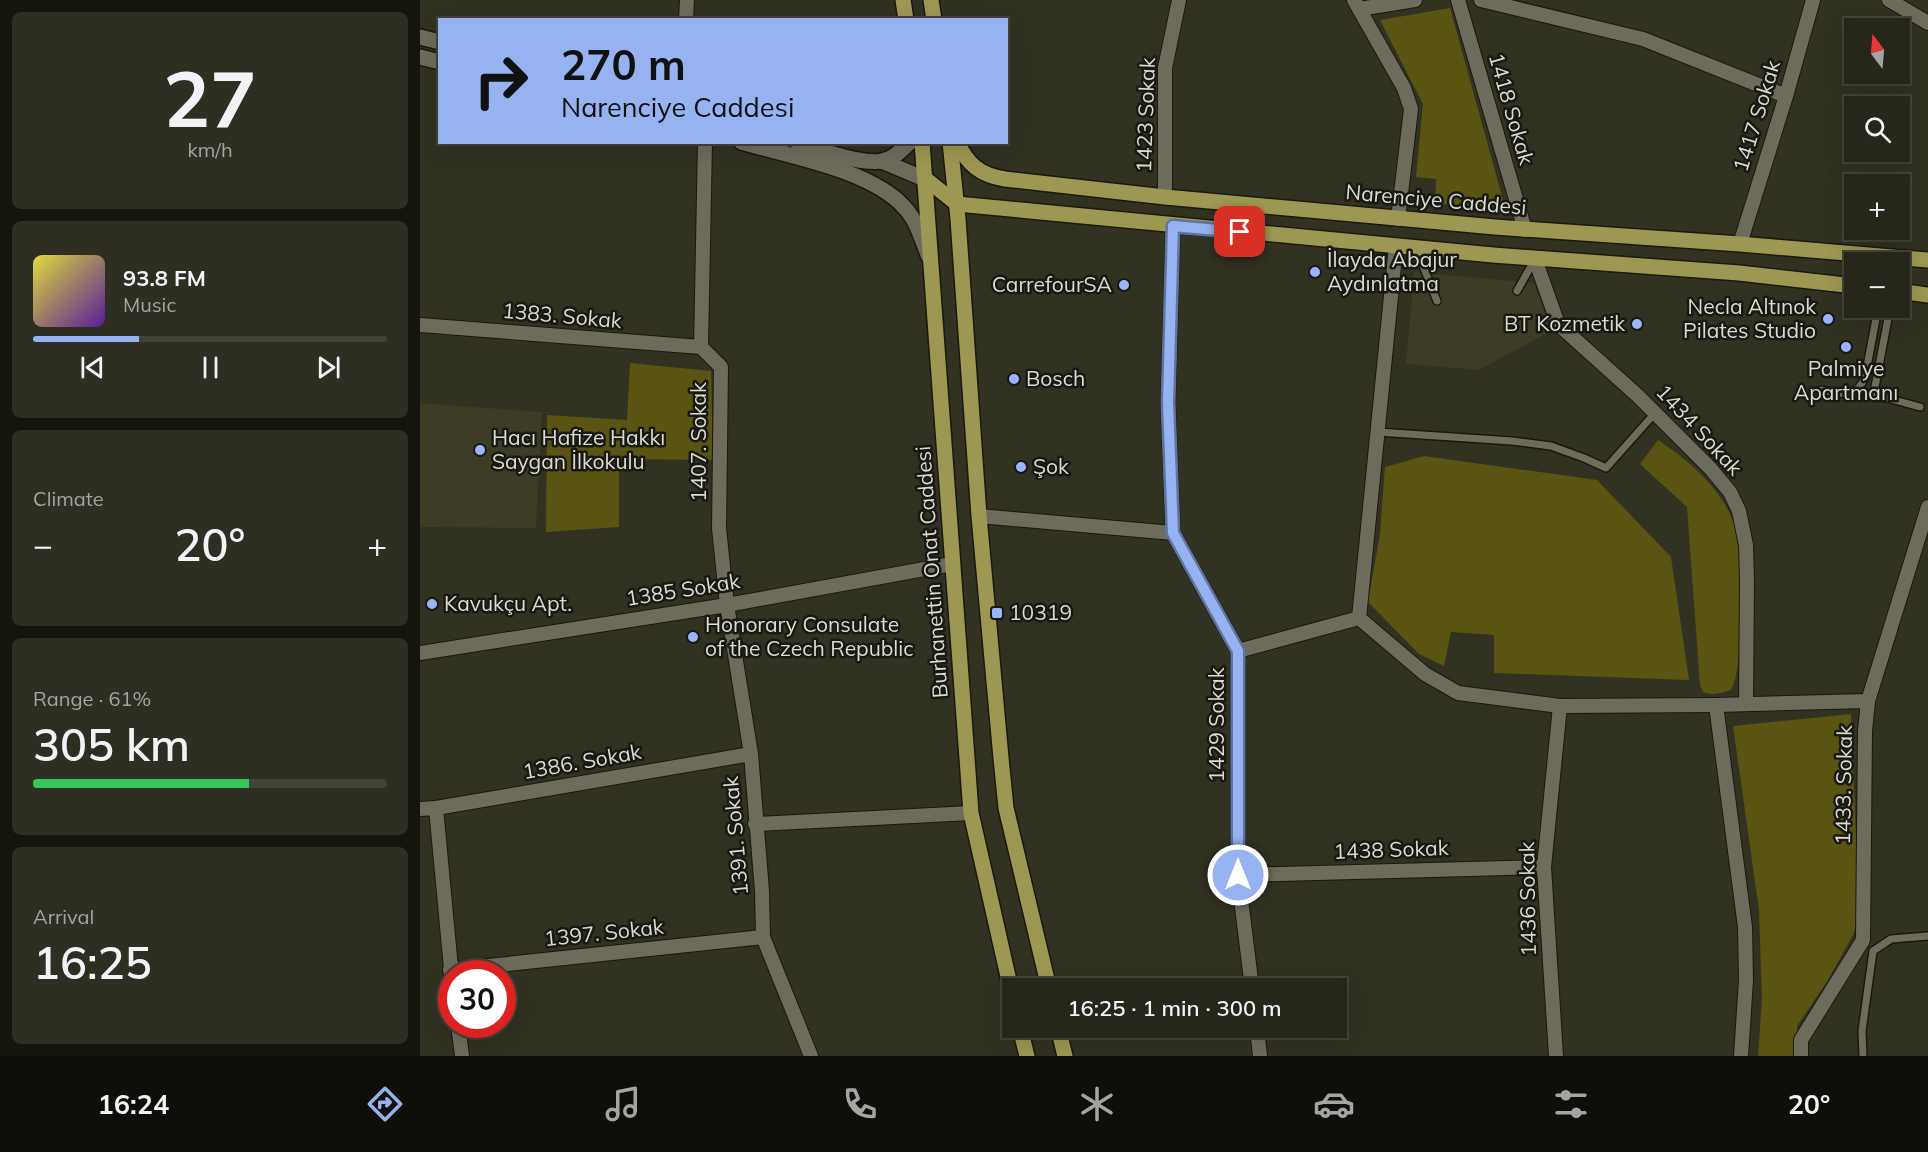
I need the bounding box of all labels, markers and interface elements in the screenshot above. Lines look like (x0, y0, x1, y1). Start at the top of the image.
north arrow (1844, 18, 1910, 84)
map controls (1844, 18, 1910, 318)
text: 270 m (561, 38, 686, 91)
icon: right (462, 42, 540, 120)
text: 27 (163, 49, 257, 147)
street label: 1418 Sokak (1484, 50, 1540, 168)
street label: 1423 Sokak (1130, 57, 1160, 173)
street label: 1417 Sokak (1727, 57, 1785, 175)
text: Narenciye Caddesi (561, 90, 794, 124)
button: search (1844, 96, 1910, 162)
text: km/h (187, 137, 233, 162)
button: + (1844, 174, 1910, 240)
street label: Narenciye Caddesi (1345, 178, 1528, 220)
pin (1214, 206, 1265, 257)
icon: arrive (1223, 215, 1256, 248)
place label: İlayda Abajur Aydınlatma (1327, 246, 1457, 296)
button: − (1844, 252, 1910, 318)
text: 93.8 FM (123, 264, 206, 292)
marker: İlayda Abajur Aydınlatma (1308, 265, 1322, 279)
place label: CarrefourSA (992, 271, 1113, 297)
marker: CarrefourSA (1117, 278, 1131, 292)
text: Music (123, 292, 176, 317)
place label: Necla Altınok Pilates Studio (1683, 293, 1816, 343)
street label: 1383. Sokak (501, 297, 623, 333)
place label: BT Kozmetik (1504, 310, 1625, 336)
marker: Necla Altınok Pilates Studio (1821, 312, 1835, 326)
marker: BT Kozmetik (1630, 317, 1644, 331)
marker: Palmiye Apartmanı (1839, 340, 1853, 354)
icon: previous (76, 351, 109, 384)
icon: pause (194, 351, 227, 384)
icon: next (312, 351, 345, 384)
place label: Palmiye Apartmanı (1794, 355, 1898, 405)
place label: Bosch (1026, 365, 1085, 391)
marker: Bosch (1007, 372, 1021, 386)
street label: 1434 Sokak (1651, 378, 1749, 480)
street label: 1407. Sokak (685, 382, 711, 502)
place label: Hacı Hafize Hakkı Saygan İlkokulu (492, 424, 665, 474)
marker: Hacı Hafize Hakkı Saygan İlkokulu (473, 443, 487, 457)
street label: Burhanettin Onat Caddesi (909, 445, 953, 699)
place label: Şok (1033, 453, 1069, 479)
marker: Şok (1014, 460, 1028, 474)
text: Climate (33, 486, 104, 511)
text: 20° (175, 516, 245, 572)
text: − (33, 524, 53, 565)
text: + (367, 524, 387, 565)
street label: 1385 Sokak (624, 567, 742, 611)
place label: Kavukçu Apt. (444, 590, 572, 616)
marker: Kavukçu Apt. (425, 597, 439, 611)
place label: 10319 (1009, 599, 1072, 625)
marker: 10319 (990, 606, 1004, 620)
place label: Honorary Consulate of the Czech Republic (705, 611, 914, 661)
marker: Honorary Consulate of the Czech Republic (686, 630, 700, 644)
street label: 1429 Sokak (1203, 667, 1229, 783)
text: Range · 61% (33, 686, 151, 711)
text: 305 km (33, 716, 190, 772)
street label: 1433. Sokak (1829, 725, 1857, 845)
street label: 1386. Sokak (521, 738, 643, 784)
street label: 1391. Sokak (717, 775, 753, 897)
street label: 1438 Sokak (1333, 834, 1449, 864)
street label: 1436 Sokak (1513, 841, 1541, 957)
position arrow (1206, 843, 1270, 907)
text: Arrival (33, 904, 94, 929)
street label: 1397. Sokak (543, 913, 665, 951)
text: 16:25 (33, 934, 152, 990)
speed limit sign: 30 (438, 960, 516, 1038)
text: 16:25 · 1 min · 300 m (1067, 994, 1282, 1022)
icon: directions (364, 1083, 406, 1125)
icon: music (602, 1083, 644, 1125)
icon: phone (839, 1083, 881, 1125)
icon: climate (1076, 1083, 1118, 1125)
icon: car (1313, 1083, 1355, 1125)
icon: filters (1550, 1083, 1592, 1125)
text: 16:24 (98, 1087, 169, 1121)
text: 20° (1788, 1087, 1830, 1121)

